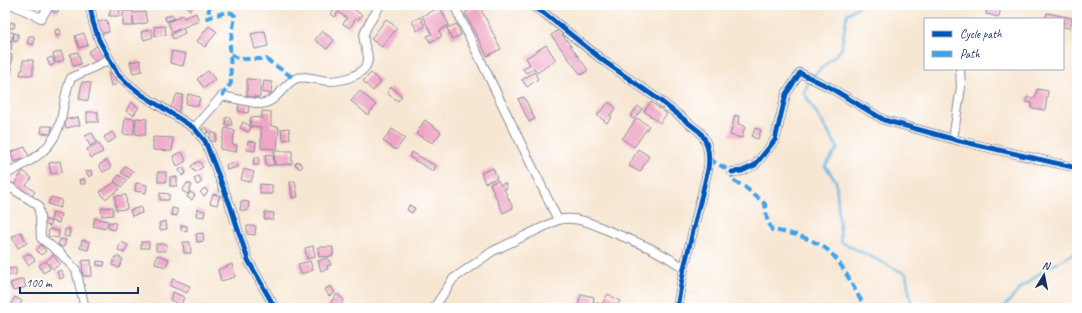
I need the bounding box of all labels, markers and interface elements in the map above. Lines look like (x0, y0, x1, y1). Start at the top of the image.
legend (924, 18, 1064, 70)
text: Cycle path (960, 26, 1002, 42)
text: Path (960, 46, 980, 62)
north arrow (1024, 255, 1064, 295)
text: N (1041, 258, 1052, 273)
scale bar (20, 269, 138, 295)
text: 100 m (26, 275, 53, 291)

